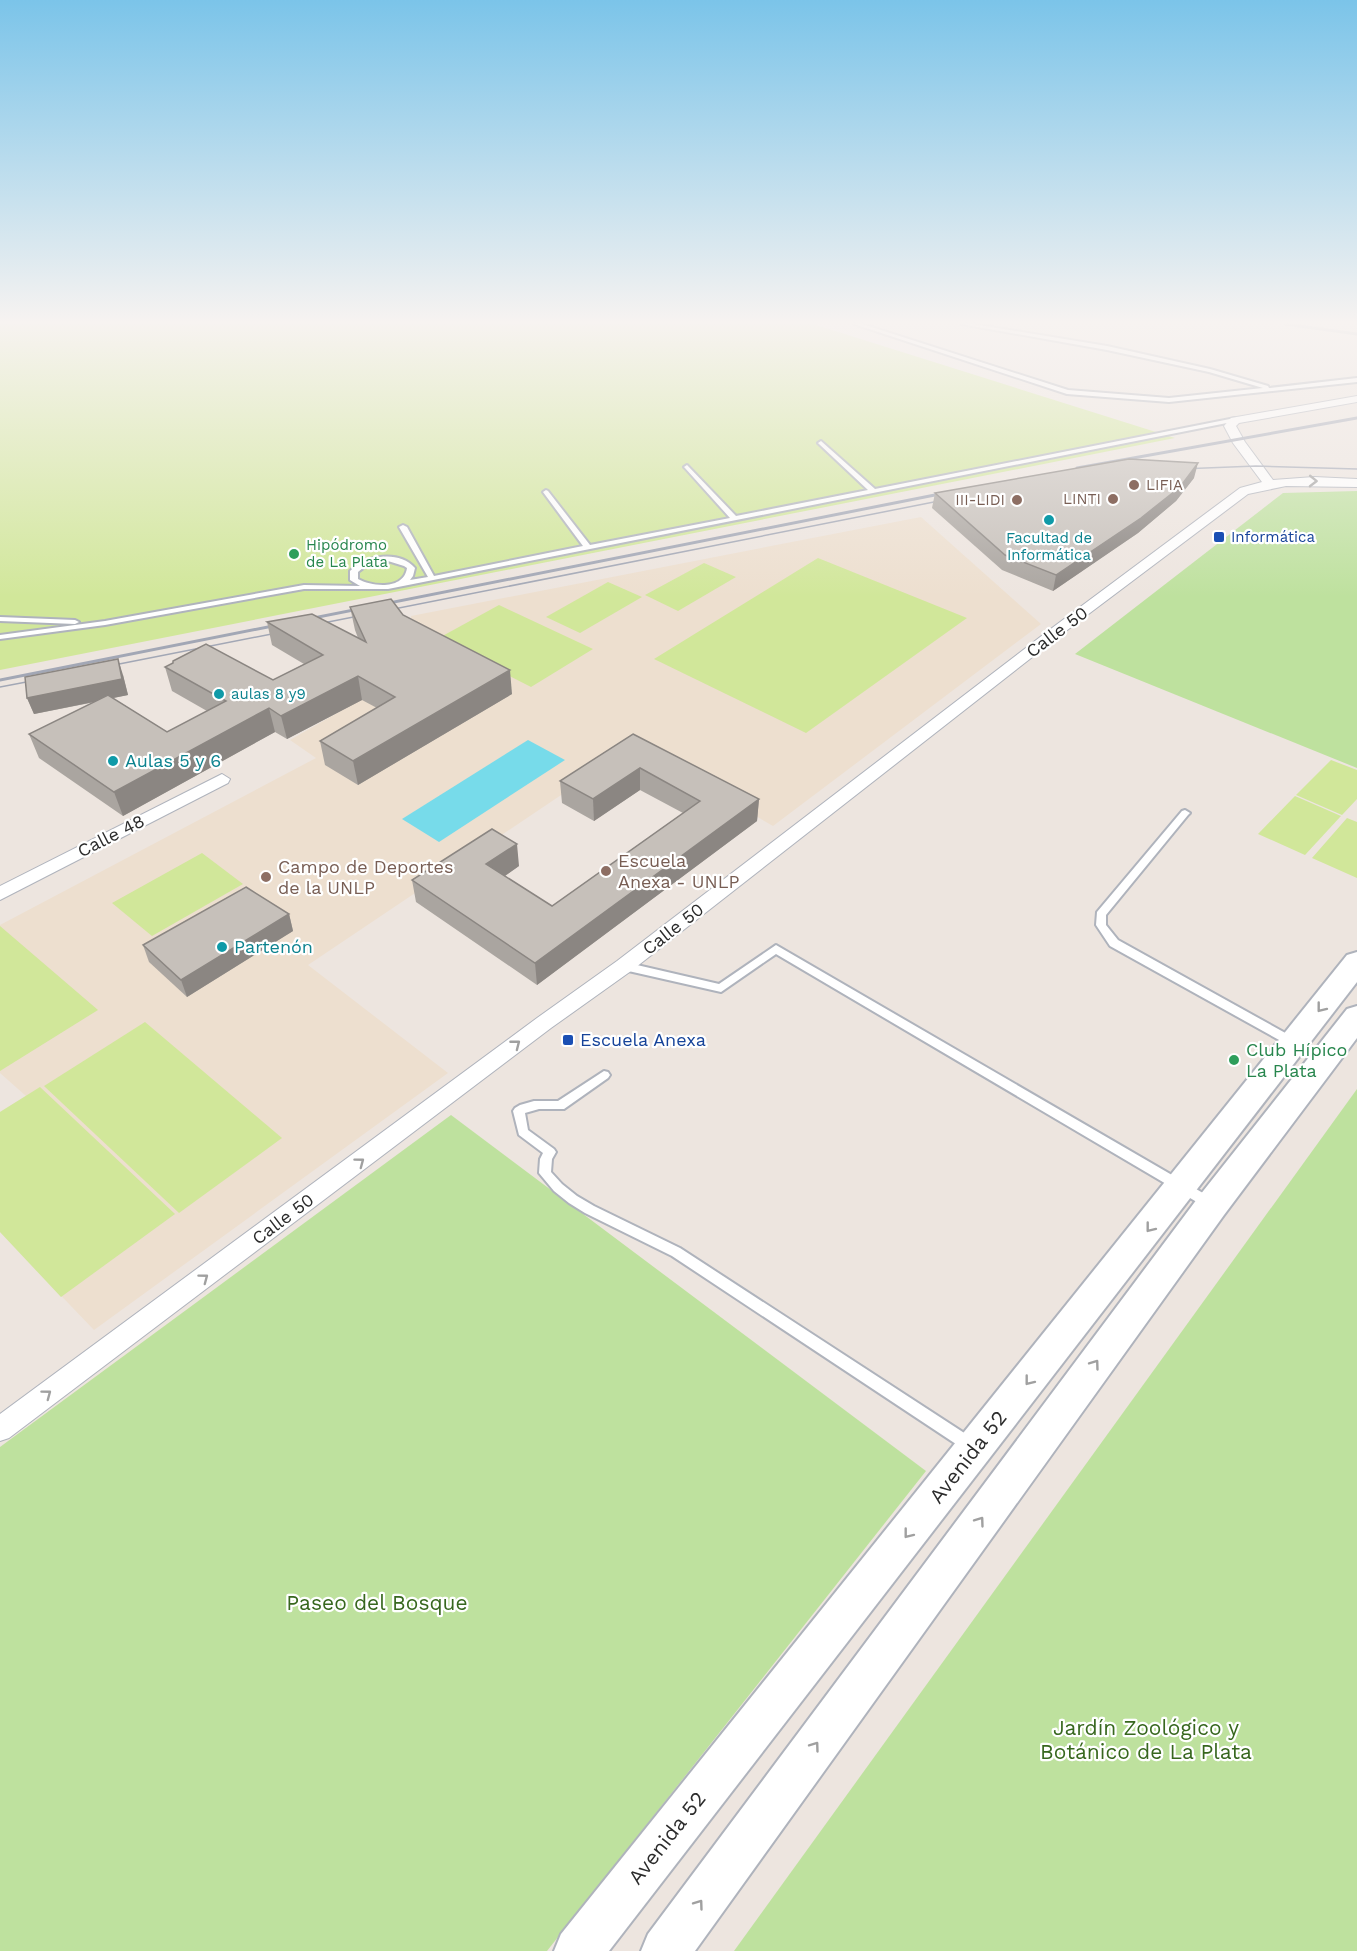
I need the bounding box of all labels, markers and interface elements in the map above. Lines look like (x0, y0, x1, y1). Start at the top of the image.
one-way arrow (1309, 475, 1318, 487)
place label: LIFIA (1146, 476, 1183, 494)
marker: LIFIA (1127, 478, 1141, 492)
place label: LINTI (1063, 490, 1101, 508)
place label: III-LIDI (955, 491, 1005, 509)
marker: LINTI (1106, 492, 1120, 506)
marker: III-LIDI (1010, 493, 1024, 507)
marker: Facultad de Informática (1042, 513, 1056, 527)
place label: Informática (1231, 528, 1316, 546)
place label: Facultad de Informática (1006, 529, 1092, 564)
marker: Informática (1212, 530, 1226, 544)
place label: Hipódromo de La Plata (306, 536, 389, 571)
marker: Hipódromo de La Plata (287, 547, 301, 561)
street label: Calle 50 (1022, 602, 1092, 662)
place label: aulas 8 y9 (231, 685, 306, 703)
marker: aulas 8 y9 (212, 687, 226, 701)
place label: Aulas 5 y 6 (125, 750, 221, 771)
marker: Aulas 5 y 6 (106, 754, 120, 768)
street label: Calle 48 (74, 810, 148, 861)
place label: Escuela Anexa - UNLP (618, 850, 739, 892)
place label: Campo de Deportes de la UNLP (278, 856, 453, 898)
marker: Escuela Anexa - UNLP (599, 864, 613, 878)
marker: Campo de Deportes de la UNLP (259, 870, 273, 884)
street label: Calle 50 (638, 898, 707, 959)
place label: Partenón (234, 936, 313, 957)
marker: Partenón (215, 940, 229, 954)
one-way arrow (1318, 1001, 1329, 1012)
place label: Escuela Anexa (580, 1029, 706, 1050)
marker: Escuela Anexa (561, 1033, 575, 1047)
place label: Club Hípico La Plata (1246, 1039, 1347, 1081)
one-way arrow (509, 1041, 520, 1052)
marker: Club Hípico La Plata (1227, 1053, 1241, 1067)
one-way arrow (354, 1158, 365, 1169)
street label: Calle 50 (248, 1189, 318, 1249)
one-way arrow (1146, 1221, 1157, 1232)
one-way arrow (197, 1274, 208, 1285)
one-way arrow (1088, 1360, 1099, 1371)
one-way arrow (1025, 1374, 1036, 1385)
one-way arrow (40, 1390, 51, 1401)
street label: Avenida 52 (924, 1405, 1012, 1508)
one-way arrow (972, 1517, 983, 1528)
one-way arrow (904, 1527, 915, 1538)
park label: Paseo del Bosque (286, 1590, 468, 1615)
park label: Jardín Zoológico y Botánico de La Plata (1040, 1715, 1252, 1764)
one-way arrow (807, 1742, 818, 1753)
street label: Avenida 52 (623, 1786, 711, 1889)
one-way arrow (692, 1899, 703, 1910)

